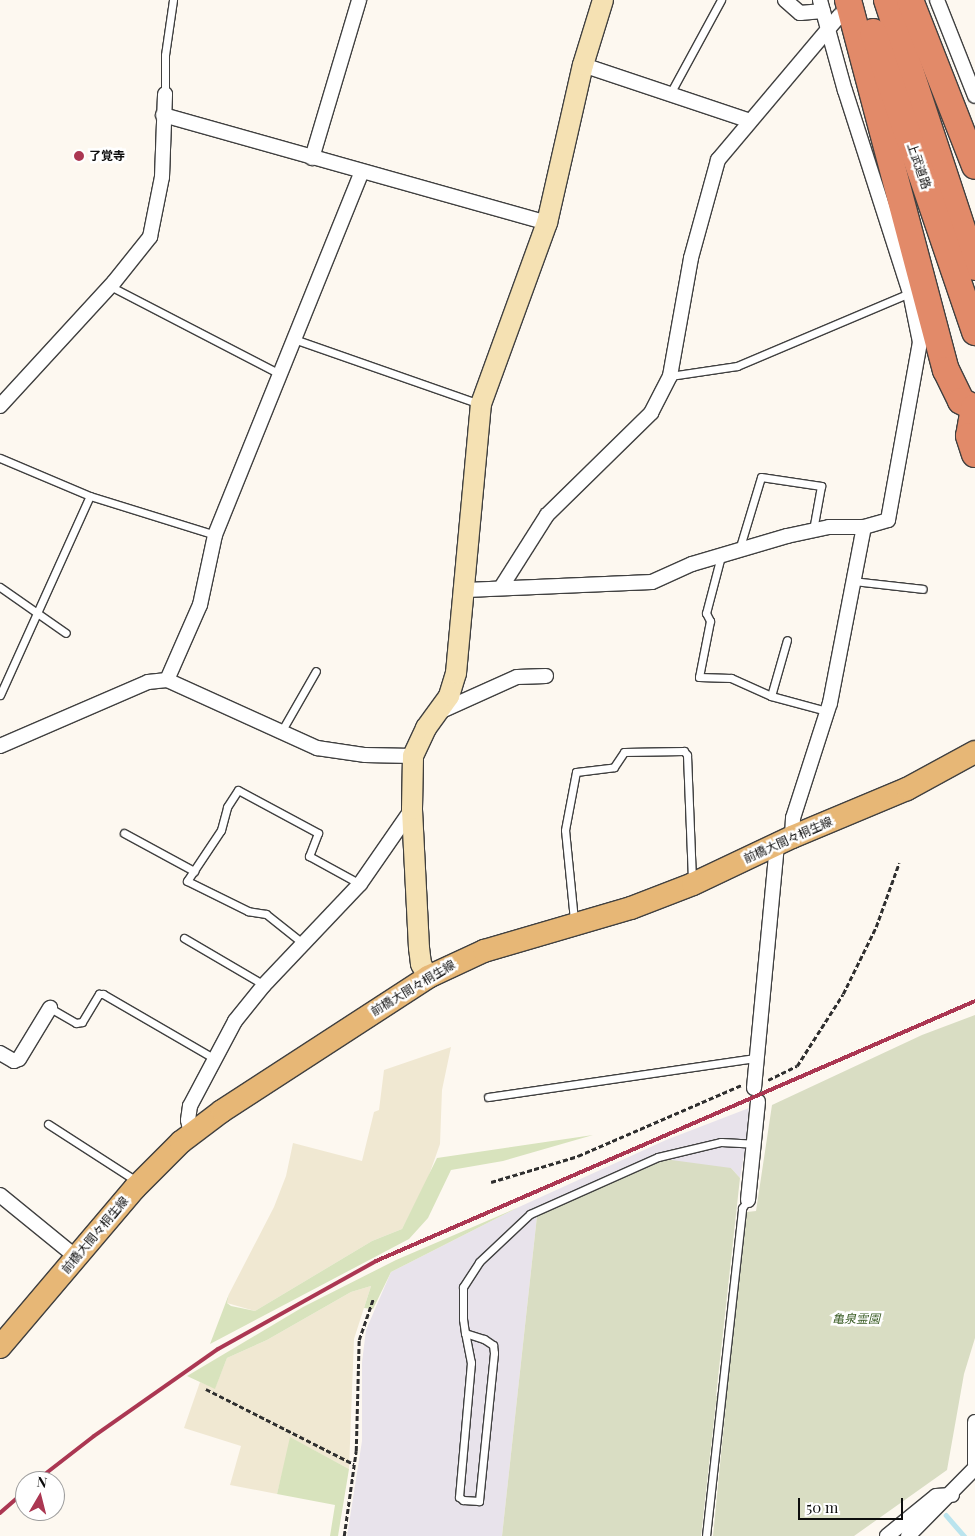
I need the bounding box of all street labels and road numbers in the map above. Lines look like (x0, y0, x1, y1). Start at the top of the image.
street label: 上武道路 (904, 141, 934, 191)
street label: 前橋大間々桐生線 (741, 814, 835, 866)
street label: 前橋大間々桐生線 (368, 957, 458, 1019)
street label: 前橋大間々桐生線 (59, 1194, 131, 1276)

